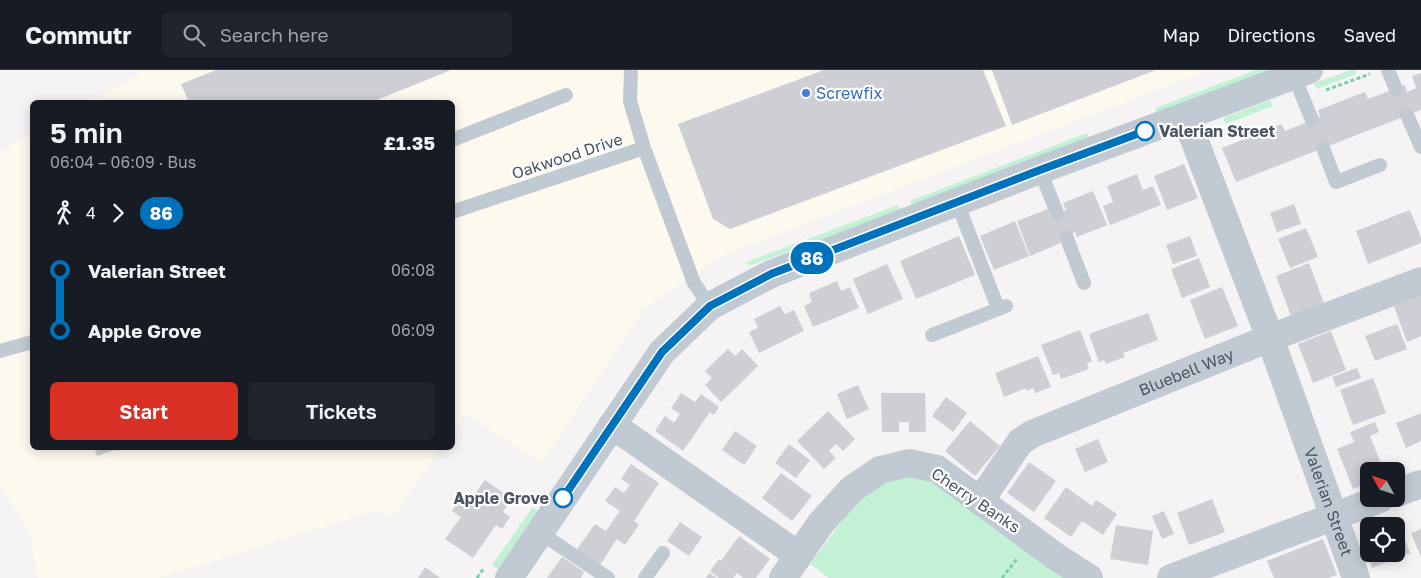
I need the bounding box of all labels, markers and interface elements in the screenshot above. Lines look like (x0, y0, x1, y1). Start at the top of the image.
search box (162, 12, 512, 57)
text: Commutr (25, 20, 132, 49)
icon: search (180, 21, 208, 49)
text: Search here (220, 23, 329, 46)
text: Map (1163, 24, 1199, 46)
text: Directions (1227, 24, 1315, 46)
text: Saved (1343, 24, 1396, 46)
place label: Screwfix (816, 83, 883, 103)
marker: Screwfix (800, 87, 812, 99)
text: 5 min (50, 116, 123, 149)
marker: Valerian Street (1135, 121, 1155, 141)
place label: Valerian Street (1159, 121, 1275, 141)
street label: Oakwood Drive (509, 129, 625, 183)
text: £1.35 (383, 131, 435, 154)
text: 06:04 – 06:09 · Bus (50, 152, 196, 172)
icon: walk (50, 199, 78, 227)
icon: forward (104, 199, 132, 227)
text: 86 (150, 202, 173, 224)
text: 4 (86, 203, 96, 223)
line badge: 86 (790, 242, 834, 274)
text: 86 (801, 247, 823, 269)
text: Valerian Street (88, 259, 226, 282)
text: 06:08 (391, 260, 435, 280)
text: Apple Grove (88, 319, 201, 342)
text: 06:09 (391, 320, 435, 340)
street label: Bluebell Way (1136, 344, 1237, 400)
button: Start (50, 382, 238, 440)
button: Tickets (248, 382, 435, 440)
street label: Valerian Street (1300, 445, 1357, 559)
north arrow (1360, 462, 1405, 508)
map controls (1360, 462, 1405, 562)
street label: Cherry Banks (928, 463, 1024, 537)
place label: Apple Grove (453, 488, 549, 508)
marker: Apple Grove (553, 488, 573, 508)
button: locate (1360, 517, 1405, 562)

